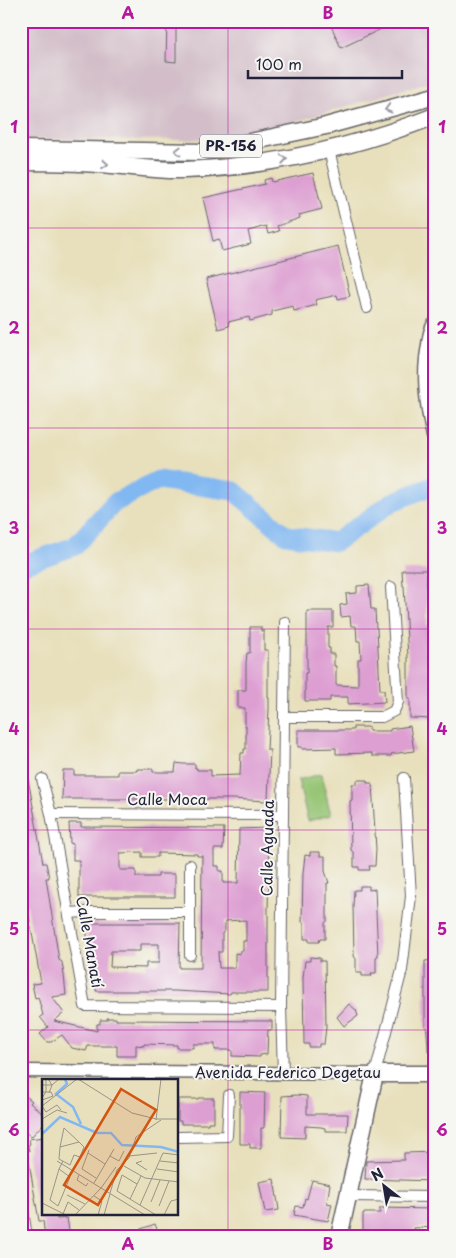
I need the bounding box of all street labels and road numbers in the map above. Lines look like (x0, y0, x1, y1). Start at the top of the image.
road number: PR-156 (200, 134, 262, 158)
street label: Calle Moca (127, 787, 208, 810)
street label: Calle Aguada (254, 799, 279, 896)
street label: Calle Manatí (71, 894, 110, 990)
street label: Avenida Federico Degetau (195, 1060, 381, 1083)

